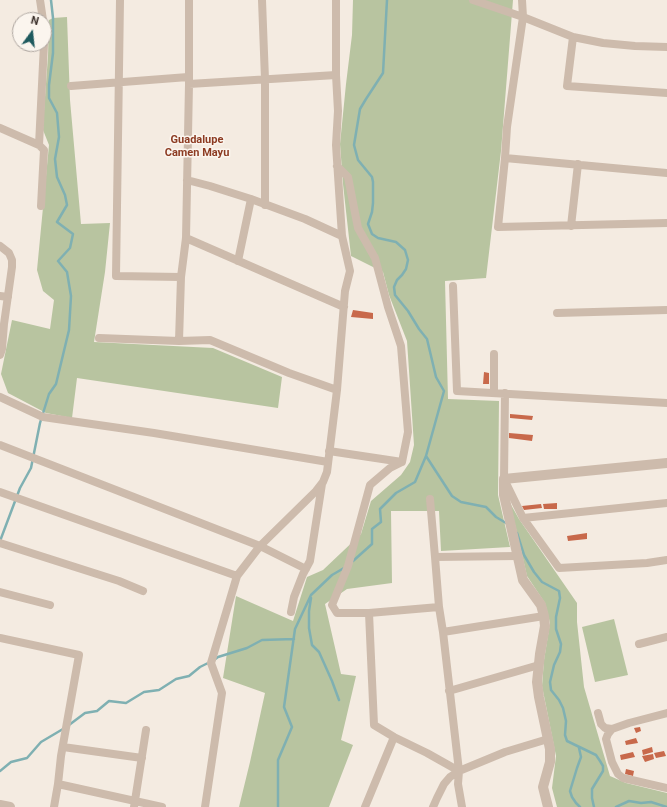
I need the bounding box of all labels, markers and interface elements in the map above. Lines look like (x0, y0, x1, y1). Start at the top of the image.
north arrow (12, 12, 52, 52)
text: N (30, 14, 40, 28)
district label: Guadalupe Camen Mayu (165, 133, 229, 159)

